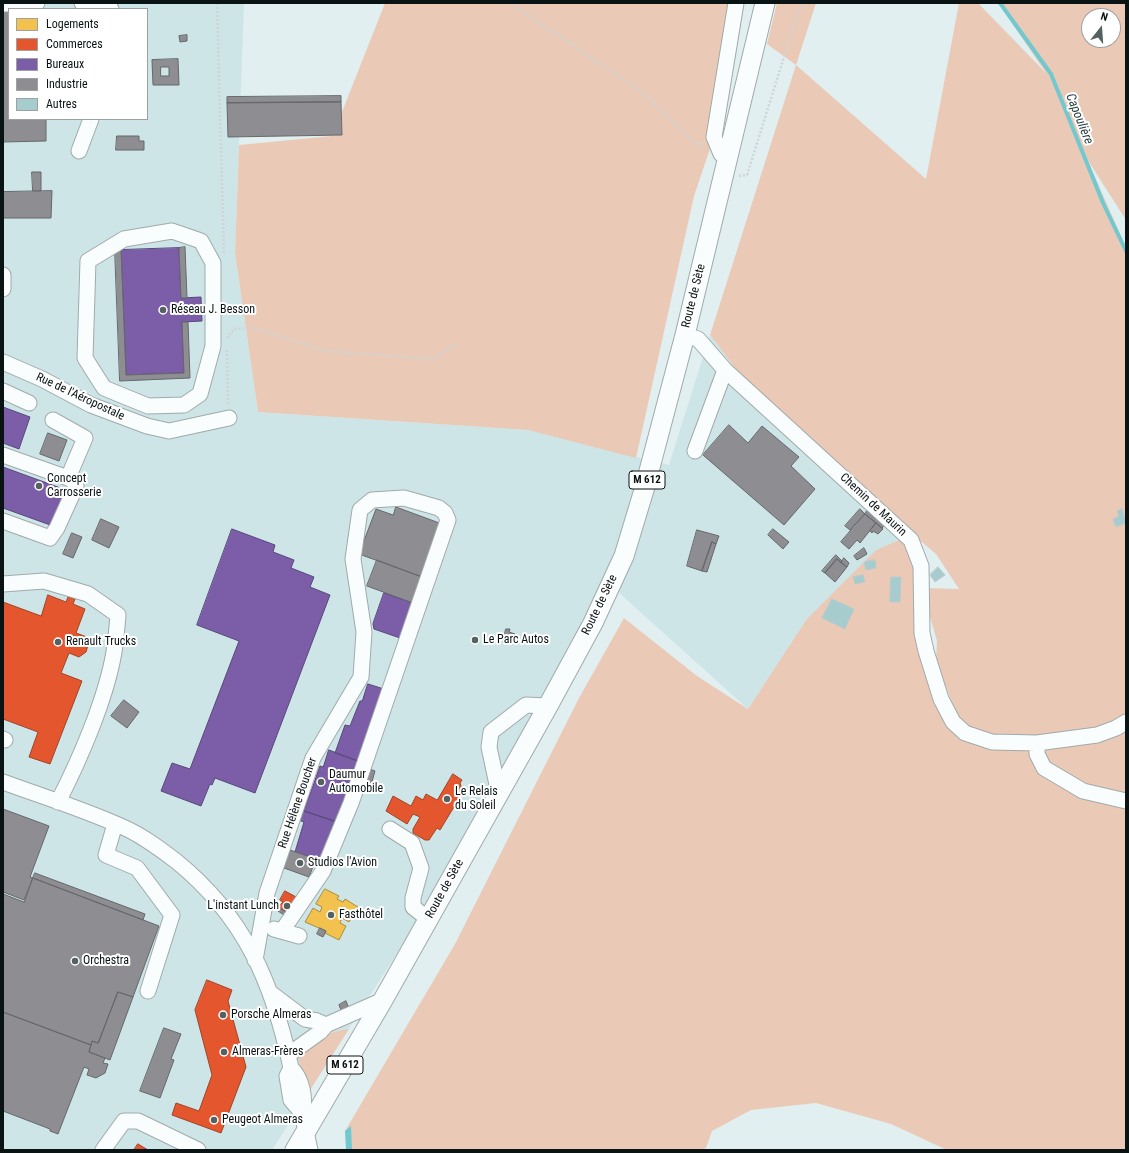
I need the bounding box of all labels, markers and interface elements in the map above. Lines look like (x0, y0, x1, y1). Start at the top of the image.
legend (8, 8, 148, 120)
north arrow (1081, 8, 1121, 48)
text: N (1099, 10, 1109, 24)
text: Logements (46, 17, 99, 31)
text: Commerces (46, 37, 103, 51)
text: Bureaux (46, 57, 84, 71)
text: Industrie (46, 77, 88, 91)
water label: Capoulière (1062, 91, 1096, 147)
text: Autres (46, 97, 77, 111)
street label: Route de Sète (679, 262, 709, 330)
place label: Réseau J. Besson (171, 303, 255, 317)
marker: Réseau J. Besson (158, 305, 168, 315)
street label: Rue de l'Aéropostale (33, 370, 127, 424)
street label: Chemin de Maurin (837, 470, 909, 540)
road number: M 612 (629, 471, 665, 489)
place label: Concept Carrosserie (47, 472, 101, 500)
marker: Concept Carrosserie (34, 481, 44, 491)
street label: Route de Sète (579, 572, 621, 638)
place label: Le Parc Autos (483, 633, 549, 647)
place label: Renault Trucks (66, 635, 136, 649)
marker: Le Parc Autos (470, 635, 480, 645)
marker: Renault Trucks (53, 637, 63, 647)
street label: Rue Hélène Boucher (276, 756, 320, 850)
place label: Daumur Automobile (329, 768, 383, 796)
marker: Daumur Automobile (316, 777, 326, 787)
place label: Le Relais du Soleil (455, 785, 498, 813)
marker: Le Relais du Soleil (442, 794, 452, 804)
place label: Studios l'Avion (308, 856, 377, 870)
street label: Route de Sète (423, 857, 467, 921)
marker: Studios l'Avion (295, 858, 305, 868)
place label: L'instant Lunch (207, 899, 279, 913)
marker: L'instant Lunch (282, 901, 292, 911)
place label: Fasthôtel (339, 908, 383, 922)
marker: Fasthôtel (326, 910, 336, 920)
place label: Orchestra (83, 954, 129, 968)
marker: Orchestra (70, 956, 80, 966)
place label: Porsche Almeras (231, 1008, 311, 1022)
marker: Porsche Almeras (218, 1010, 228, 1020)
place label: Almeras-Frères (232, 1045, 303, 1059)
marker: Almeras-Frères (219, 1047, 229, 1057)
road number: M 612 (327, 1056, 363, 1074)
place label: Peugeot Almeras (222, 1113, 303, 1127)
marker: Peugeot Almeras (209, 1115, 219, 1125)

